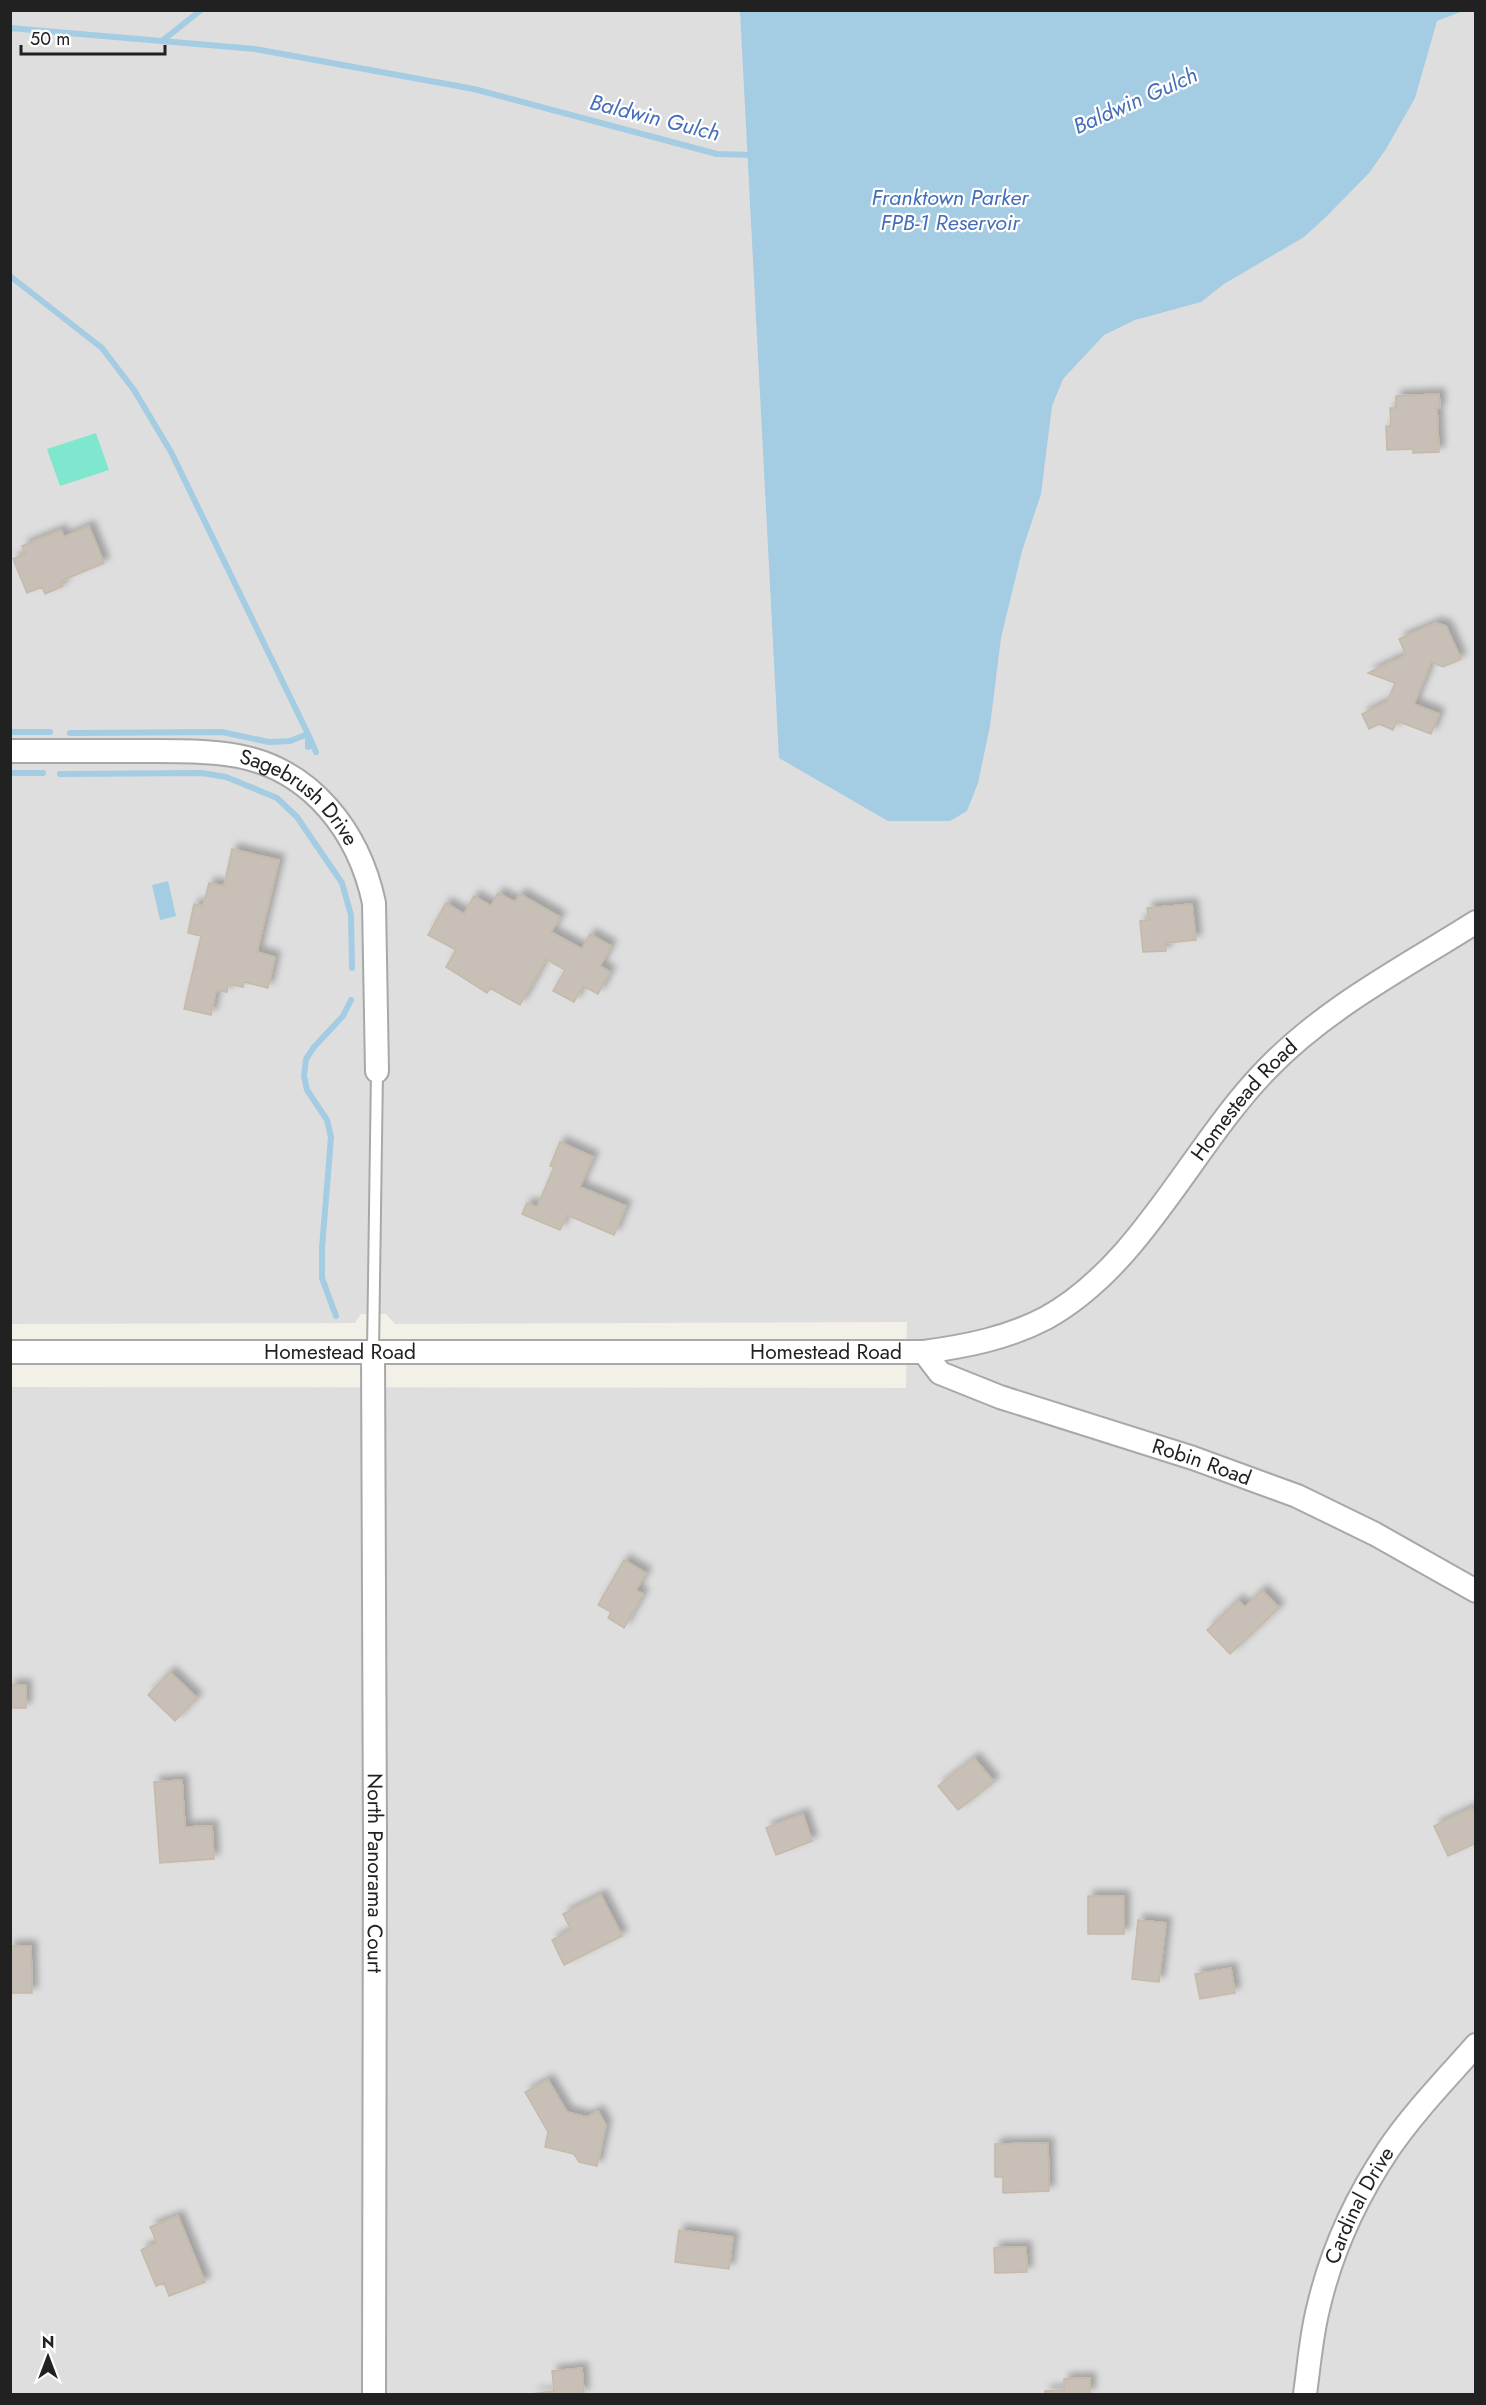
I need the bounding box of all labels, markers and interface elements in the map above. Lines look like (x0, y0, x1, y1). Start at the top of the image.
scale bar (21, 18, 165, 56)
text: 50 m (30, 26, 70, 52)
water label: Baldwin Gulch (1068, 58, 1202, 142)
water label: Baldwin Gulch (587, 85, 723, 149)
water label: Franktown Parker FPB-1 Reservoir (871, 181, 1030, 238)
street label: Sagebrush Drive (237, 742, 366, 851)
street label: Homestead Road (1184, 1032, 1304, 1167)
street label: Homestead Road (264, 1337, 416, 1367)
street label: Homestead Road (750, 1337, 902, 1367)
street label: Robin Road (1148, 1431, 1256, 1493)
street label: North Panorama Court (360, 1773, 390, 1973)
street label: Cardinal Drive (1317, 2140, 1401, 2268)
north arrow (18, 2327, 78, 2387)
text: N (42, 2331, 54, 2354)

